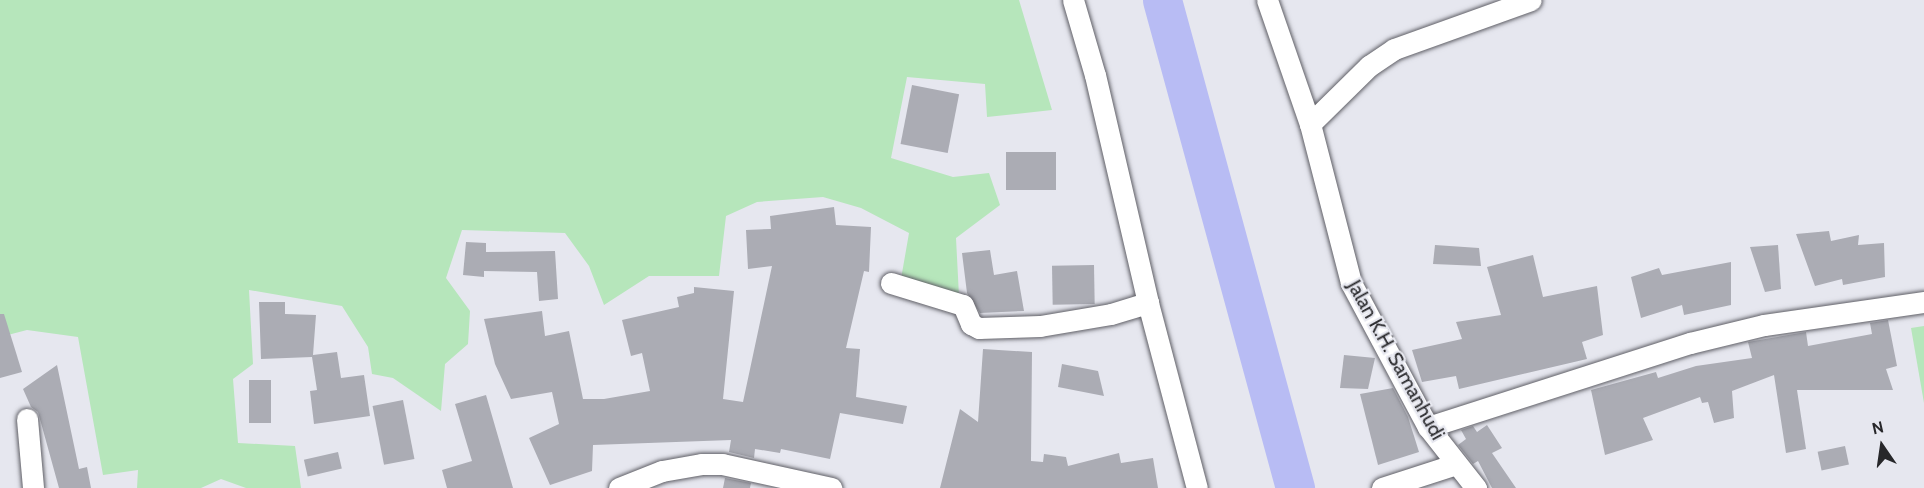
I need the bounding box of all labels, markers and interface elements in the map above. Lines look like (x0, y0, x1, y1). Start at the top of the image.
street label: Jalan K.H. Samanhudi (1342, 276, 1450, 444)
north arrow (1852, 416, 1912, 476)
text: N (1870, 417, 1885, 439)

